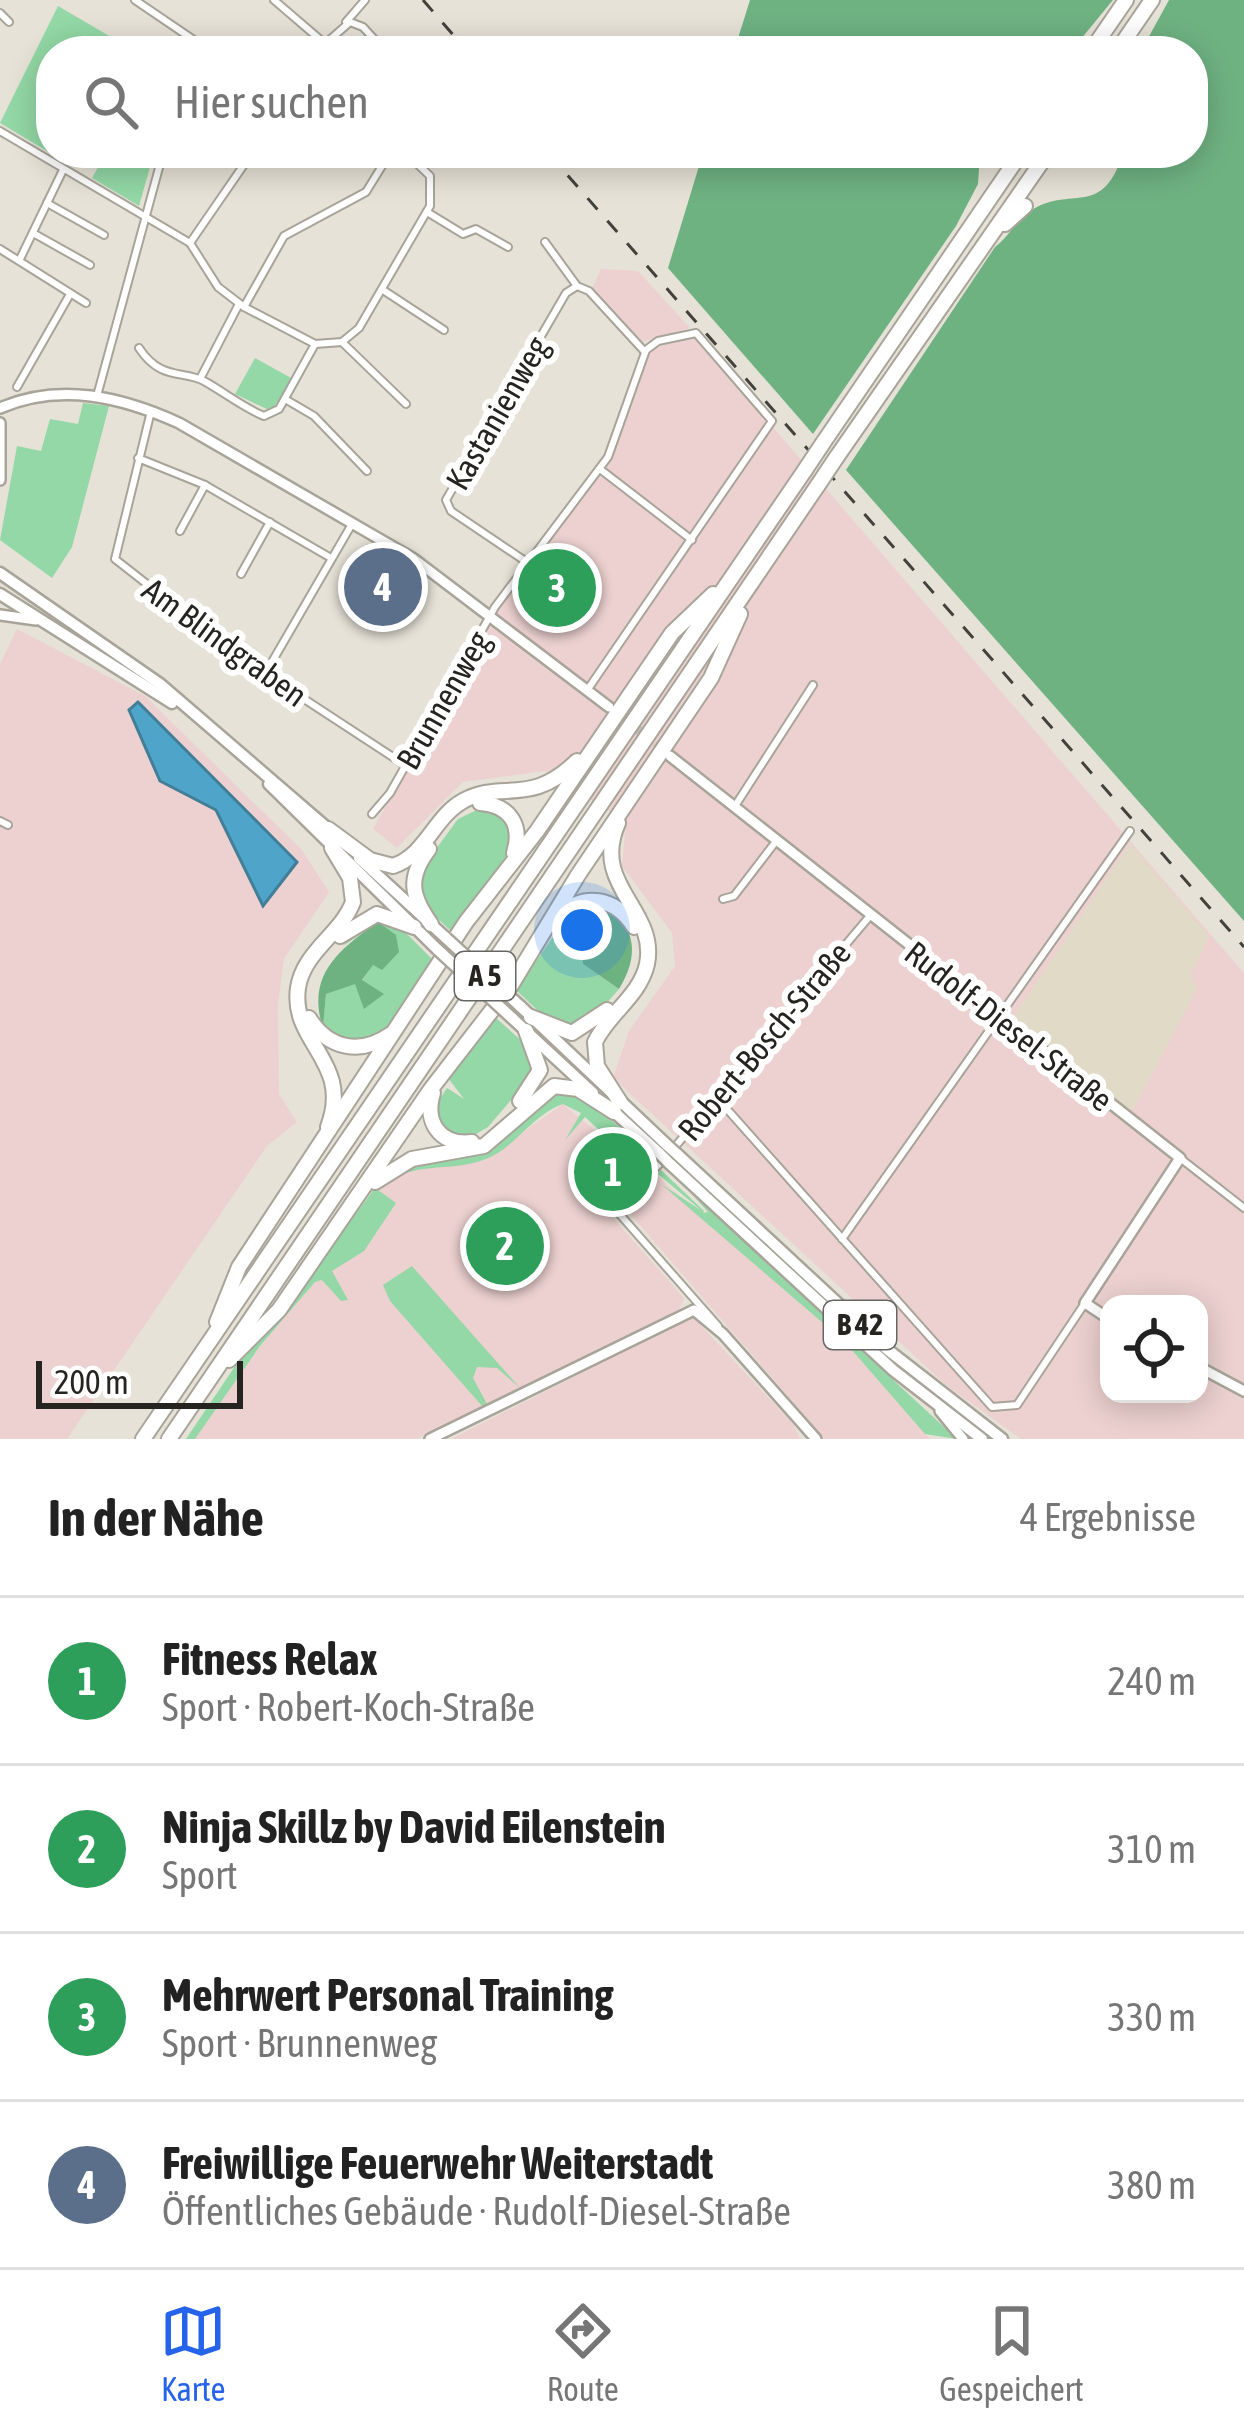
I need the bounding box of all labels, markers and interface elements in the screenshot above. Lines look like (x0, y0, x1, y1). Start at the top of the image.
search box (36, 36, 1208, 168)
icon: search (78, 69, 144, 135)
text: Hier suchen (174, 76, 369, 128)
street label: Kastanienweg (438, 329, 556, 496)
pin: 4 (344, 542, 422, 632)
pin: 3 (518, 543, 596, 633)
street label: Am Blindgraben (136, 570, 314, 714)
street label: Brunnenweg (388, 624, 498, 776)
your location (552, 900, 612, 960)
street label: Rudolf-Diesel-Straße (898, 933, 1120, 1119)
street label: Robert-Bosch-Straße (670, 934, 858, 1148)
road number: A 5 (455, 952, 515, 1000)
pin: 1 (574, 1127, 652, 1217)
pin: 2 (466, 1201, 544, 1291)
map controls (1100, 1295, 1208, 1403)
button: locate (1100, 1295, 1208, 1403)
road number: B 42 (824, 1301, 896, 1349)
scale bar (36, 1355, 243, 1408)
text: 200 m (54, 1363, 129, 1401)
text: In der Nähe (48, 1488, 264, 1547)
text: 4 Ergebnisse (1020, 1495, 1196, 1539)
text: Fitness Relax (162, 1633, 378, 1685)
text: 1 (78, 1659, 96, 1703)
text: 240 m (1108, 1659, 1196, 1703)
text: Sport · Robert-Koch-Straße (162, 1685, 535, 1729)
text: Ninja Skillz by David Eilenstein (162, 1801, 666, 1853)
text: 2 (78, 1827, 96, 1871)
text: 310 m (1108, 1827, 1196, 1871)
text: Sport (162, 1853, 238, 1897)
text: Mehrwert Personal Training (162, 1969, 614, 2021)
text: 3 (78, 1995, 96, 2039)
text: 330 m (1108, 1995, 1196, 2039)
text: Sport · Brunnenweg (162, 2021, 437, 2065)
text: Freiwillige Feuerwehr Weiterstadt (162, 2137, 713, 2189)
text: 4 (78, 2163, 96, 2207)
text: 380 m (1108, 2163, 1196, 2207)
text: Öffentliches Gebäude · Rudolf-Diesel-Straße (162, 2189, 791, 2233)
tab: Karte (160, 2298, 226, 2408)
tab: Route (547, 2298, 619, 2408)
tab: Gespeichert (939, 2298, 1084, 2408)

